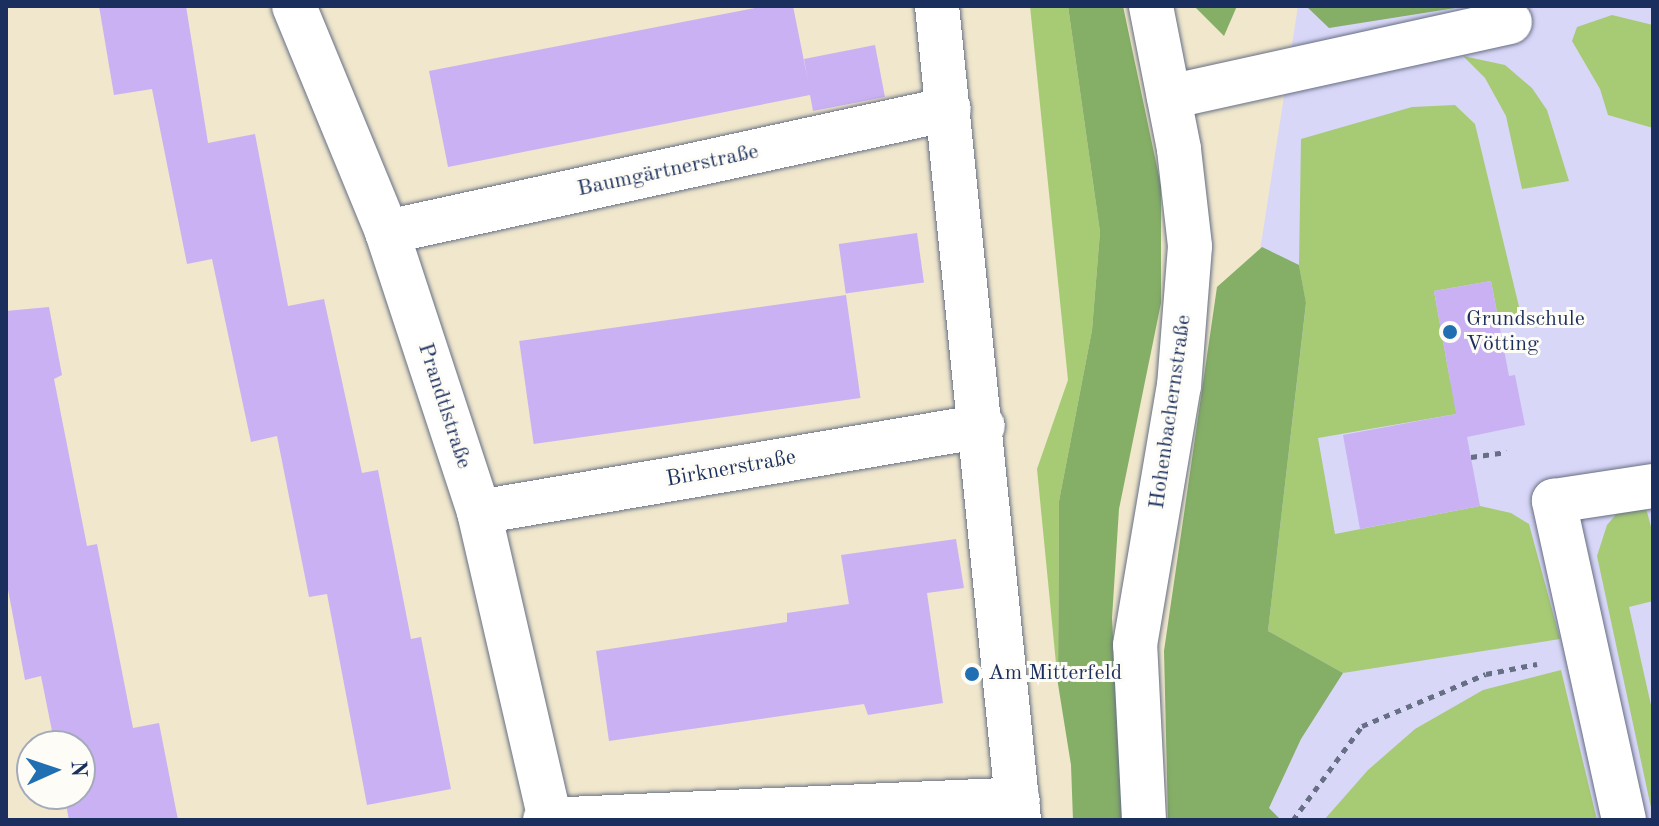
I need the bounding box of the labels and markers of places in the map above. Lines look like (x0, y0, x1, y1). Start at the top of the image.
place label: Grundschule Vötting (1466, 306, 1585, 358)
marker: Grundschule Vötting (1441, 323, 1459, 341)
place label: Am Mitterfeld (988, 661, 1122, 687)
marker: Am Mitterfeld (963, 665, 981, 683)

